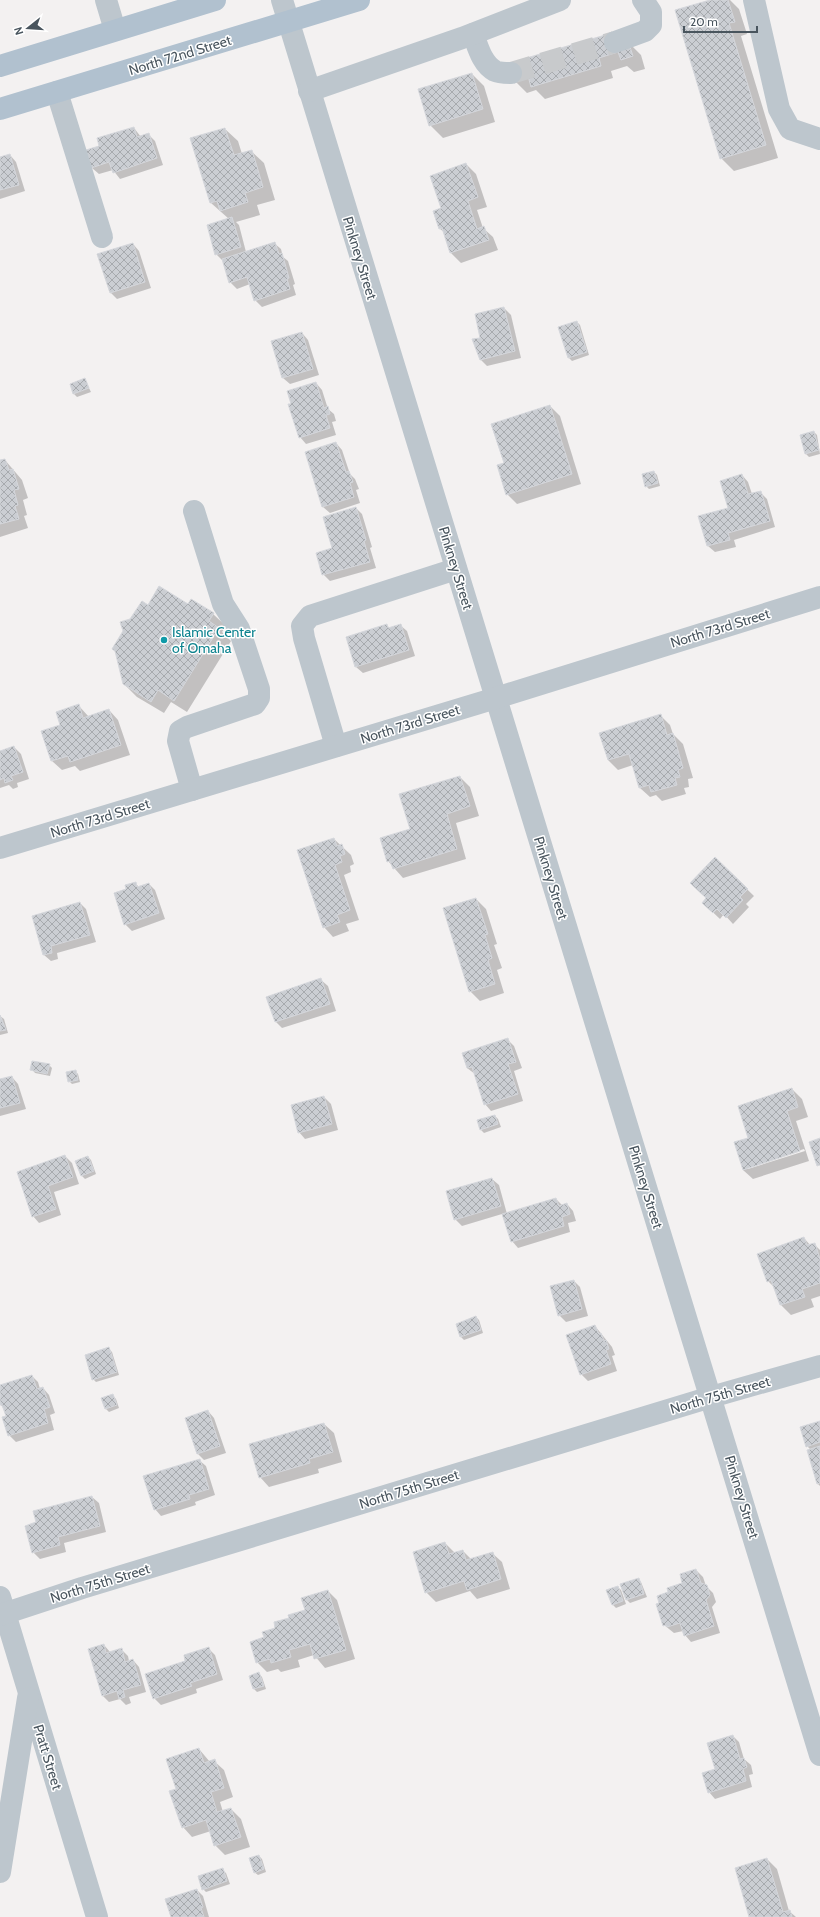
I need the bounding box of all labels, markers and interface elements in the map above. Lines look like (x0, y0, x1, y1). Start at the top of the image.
north arrow (8, 8, 48, 48)
scale bar (684, 8, 757, 34)
text: 20 m (690, 14, 718, 29)
text: N (11, 25, 26, 37)
street label: North 72nd Street (127, 31, 234, 79)
street label: Pinkney Street (339, 214, 381, 302)
street label: Pinkney Street (435, 524, 477, 612)
street label: North 73rd Street (668, 604, 772, 652)
place label: Islamic Center of Omaha (172, 623, 256, 657)
marker: Islamic Center of Omaha (159, 635, 169, 645)
street label: North 73rd Street (358, 700, 462, 748)
street label: North 73rd Street (48, 794, 152, 842)
street label: Pinkney Street (530, 834, 572, 922)
street label: Pinkney Street (625, 1143, 667, 1231)
street label: North 75th Street (668, 1372, 772, 1418)
street label: Pinkney Street (721, 1453, 763, 1541)
street label: North 75th Street (357, 1465, 461, 1513)
street label: North 75th Street (48, 1559, 152, 1607)
street label: Pratt Street (30, 1722, 67, 1792)

